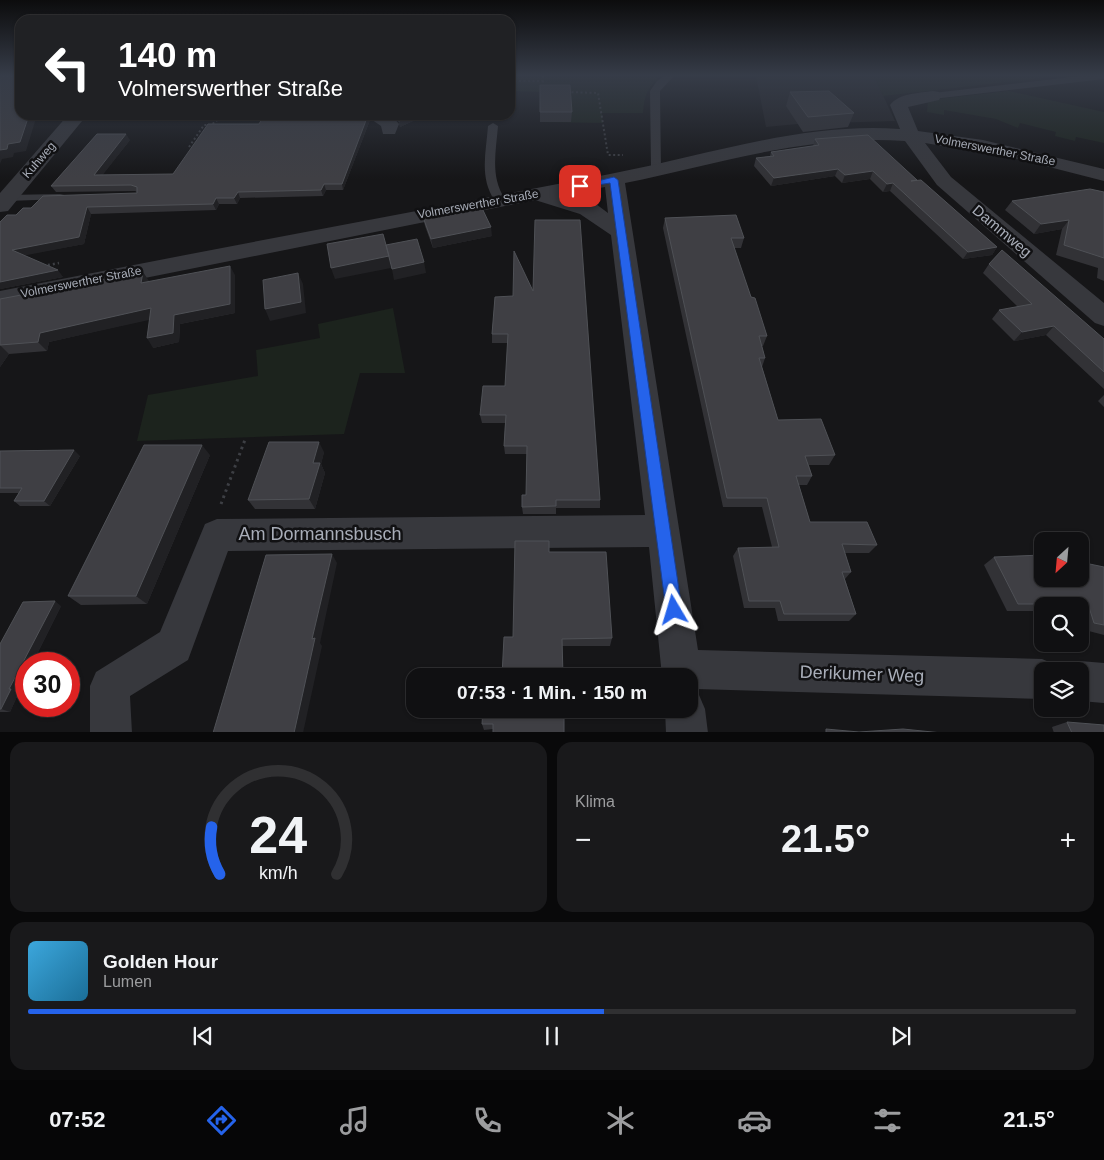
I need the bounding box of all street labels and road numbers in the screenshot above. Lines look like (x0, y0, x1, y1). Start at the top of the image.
street label: Volmerswerther Straße (933, 131, 1057, 169)
street label: Kuhweg (19, 139, 59, 181)
street label: Volmerswerther Straße (416, 186, 540, 222)
street label: Dammweg (969, 201, 1035, 260)
street label: Volmerswerther Straße (19, 263, 143, 301)
street label: Am Dormannsbusch (238, 524, 402, 544)
street label: Derikumer Weg (799, 662, 925, 686)

